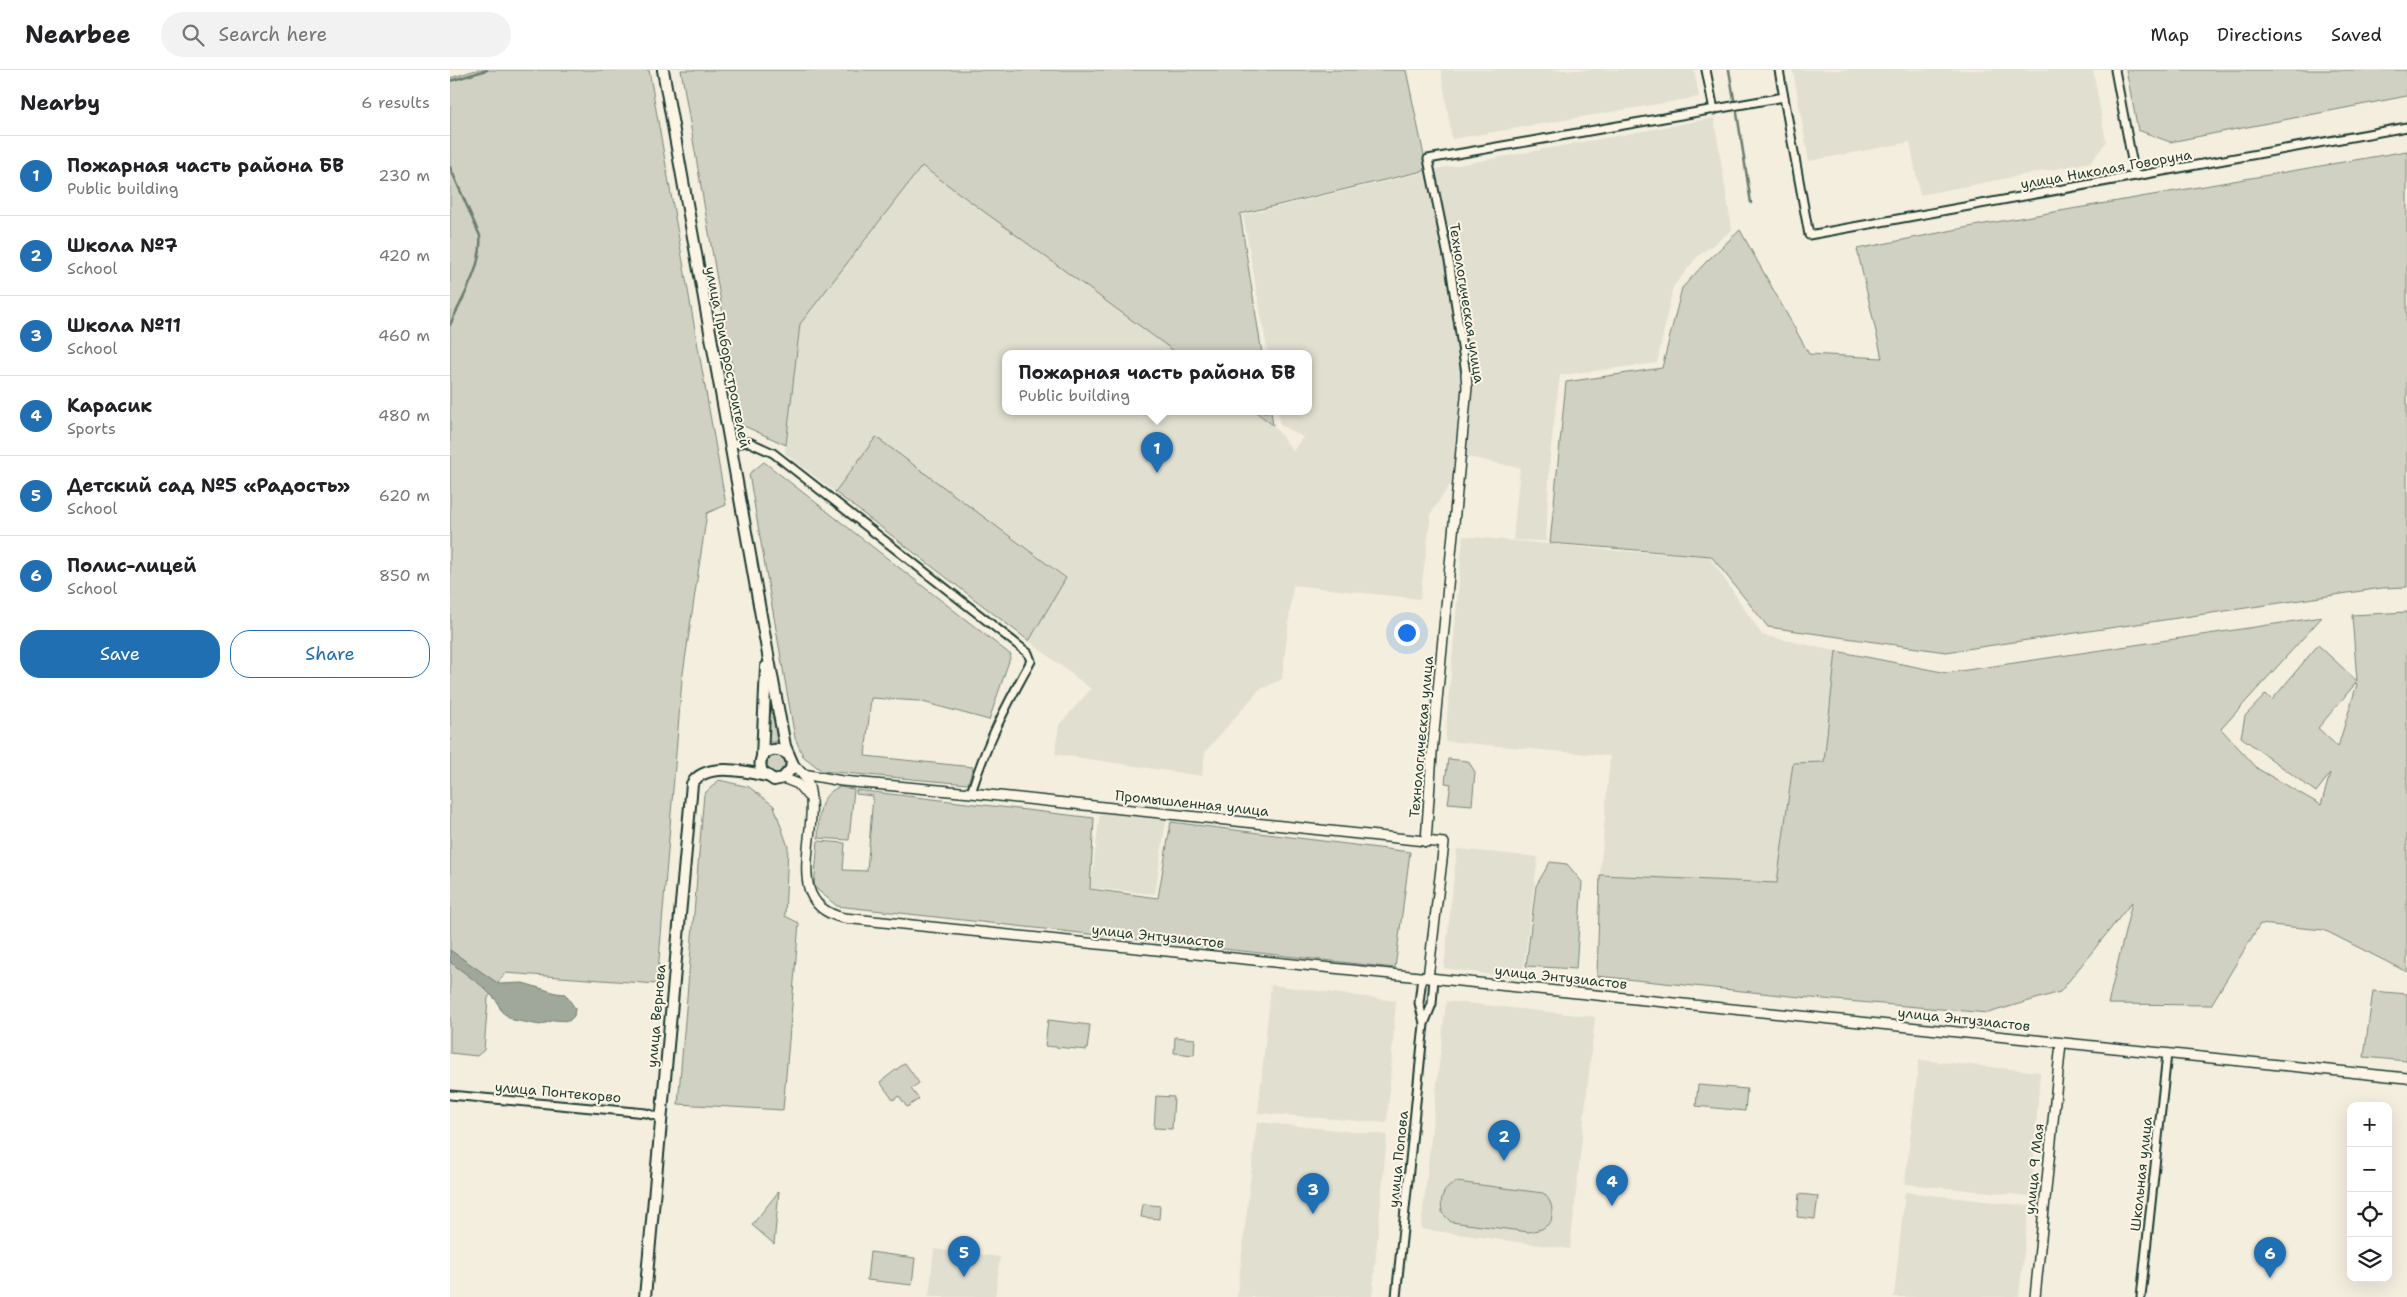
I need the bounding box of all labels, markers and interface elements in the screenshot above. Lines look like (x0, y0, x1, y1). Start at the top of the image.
search box (161, 12, 511, 57)
text: Nearbee (25, 19, 131, 51)
icon: search (179, 21, 207, 49)
text: Search here (219, 22, 327, 47)
text: Map (2151, 23, 2189, 47)
text: Directions (2217, 23, 2303, 47)
text: Saved (2331, 23, 2382, 47)
text: Nearby (20, 89, 100, 117)
text: 6 results (361, 92, 430, 113)
street label: улица Николая Говоруна (2019, 145, 2193, 193)
text: Пожарная часть района БВ (67, 153, 344, 178)
text: 1 (32, 165, 40, 186)
text: 230 m (378, 165, 430, 186)
text: Public building (67, 178, 179, 199)
street label: Технологическая улица (1445, 222, 1489, 385)
text: Школа №7 (67, 233, 178, 258)
text: 2 (30, 245, 42, 266)
text: 420 m (379, 245, 430, 266)
text: School (67, 258, 117, 279)
street label: улица Приборостроителей (702, 265, 754, 449)
text: Школа №11 (67, 313, 181, 338)
text: 3 (30, 325, 42, 346)
text: 460 m (378, 325, 430, 346)
text: School (67, 338, 117, 359)
popup (1002, 350, 1312, 415)
text: Пожарная часть района БВ (1018, 360, 1296, 385)
text: Public building (1018, 385, 1130, 406)
text: Карасик (67, 393, 152, 418)
text: 4 (30, 405, 42, 426)
text: 480 m (378, 405, 430, 426)
text: Sports (67, 418, 116, 439)
pin: 1 (1141, 432, 1173, 473)
text: Детский сад №5 «Радость» (67, 473, 350, 498)
text: 5 (31, 485, 41, 506)
text: 620 m (379, 485, 430, 506)
text: School (67, 498, 117, 519)
text: Полис-лицей (67, 553, 196, 578)
text: 6 (30, 565, 42, 586)
text: 850 m (379, 565, 430, 586)
text: School (67, 578, 117, 599)
your location (1394, 620, 1420, 646)
button: Save (20, 630, 220, 678)
button: Share (230, 630, 430, 678)
street label: Технологическая улица (1405, 655, 1437, 819)
street label: Промышленная улица (1114, 786, 1270, 820)
street label: улица Энтузиастов (1091, 920, 1225, 952)
street label: улица Энтузиастов (1494, 961, 1628, 993)
street label: улица Вернова (643, 963, 670, 1068)
street label: улица Энтузиастов (1897, 1003, 2031, 1035)
street label: улица Понтекорво (494, 1078, 622, 1106)
map controls (2347, 1102, 2392, 1282)
button: + (2347, 1102, 2392, 1147)
street label: улица Попова (1384, 1109, 1412, 1208)
street label: Школьная улица (2126, 1115, 2156, 1232)
pin: 2 (1488, 1120, 1520, 1161)
street label: улица 9 Мая (2020, 1122, 2048, 1216)
button: − (2347, 1147, 2392, 1192)
pin: 4 (1596, 1165, 1628, 1206)
pin: 3 (1297, 1173, 1329, 1214)
button: locate (2347, 1192, 2392, 1237)
pin: 5 (948, 1236, 980, 1277)
pin: 6 (2254, 1237, 2286, 1278)
button: layers (2347, 1237, 2392, 1282)

